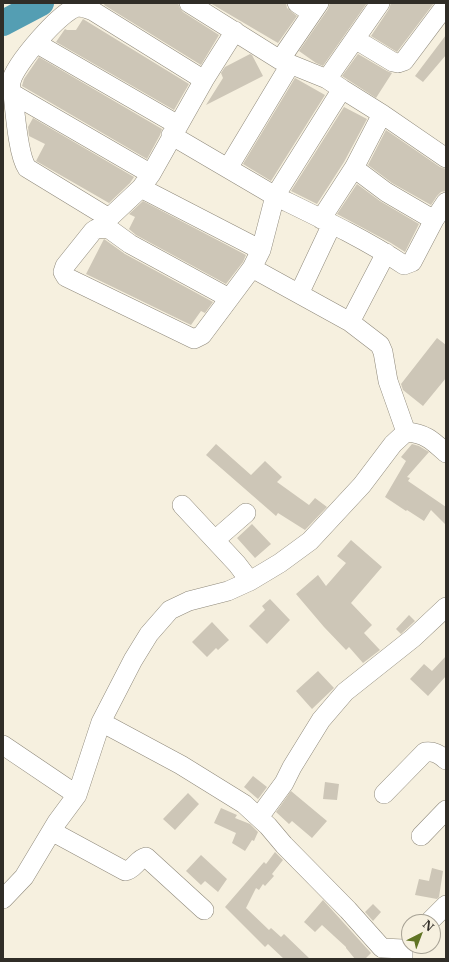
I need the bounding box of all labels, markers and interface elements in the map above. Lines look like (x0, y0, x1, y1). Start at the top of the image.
north arrow (401, 914, 441, 954)
text: N (420, 917, 437, 934)

